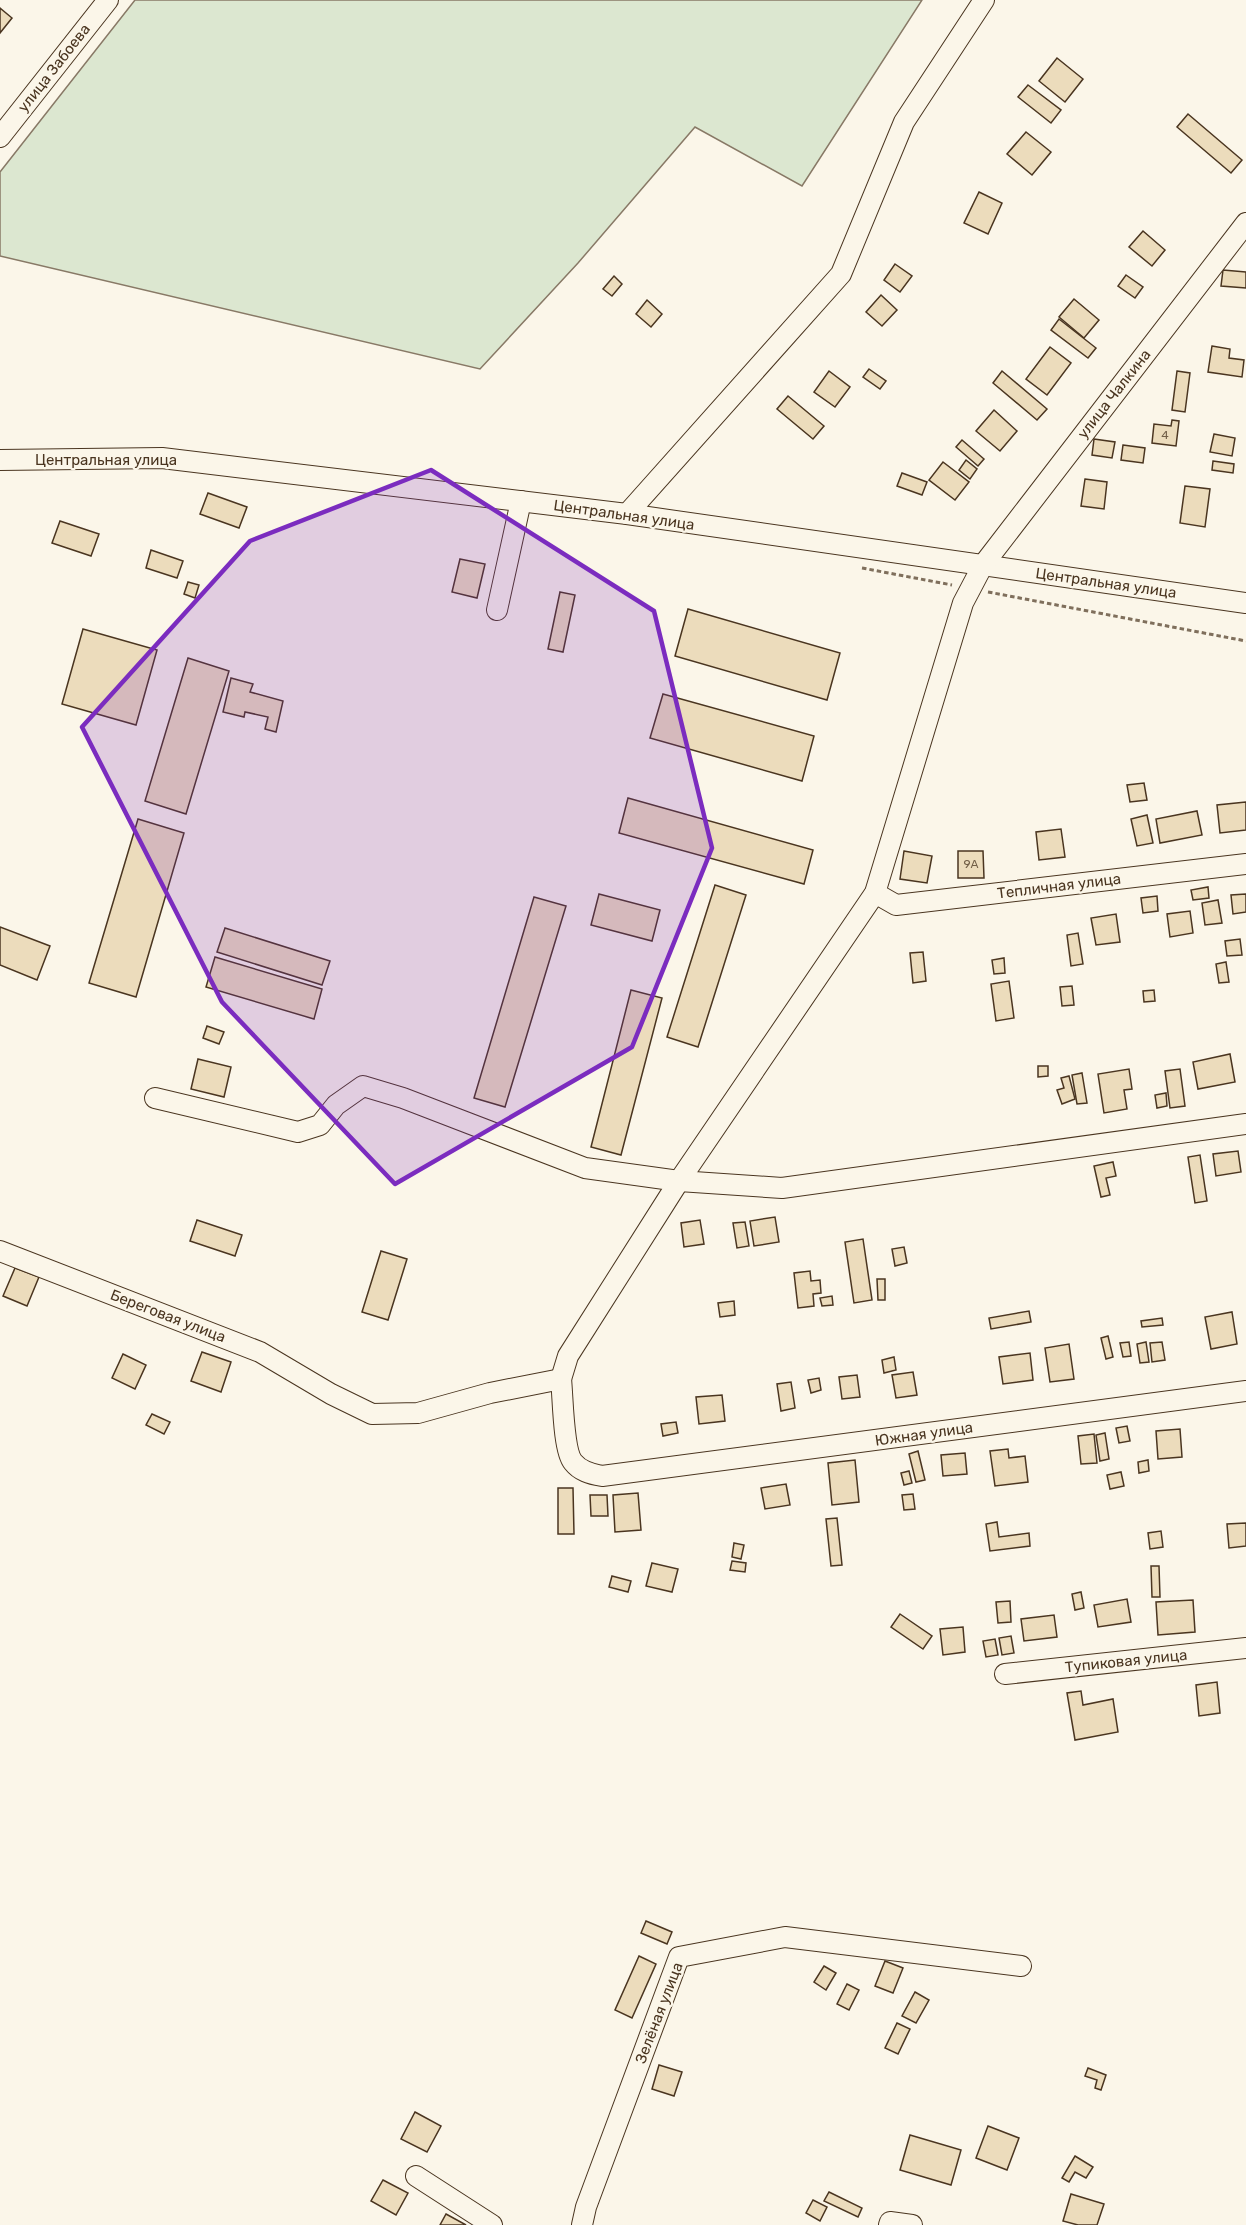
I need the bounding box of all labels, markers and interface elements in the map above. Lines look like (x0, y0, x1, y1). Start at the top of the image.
street label: улица Забоева (14, 20, 94, 116)
street label: улица Чалкина (1074, 346, 1154, 442)
house number: 4 (1161, 428, 1169, 442)
street label: Центральная улица (35, 451, 177, 469)
street label: Центральная улица (552, 496, 696, 534)
street label: Центральная улица (1034, 564, 1178, 602)
house number: 9А (963, 857, 979, 871)
street label: Тепличная улица (996, 869, 1122, 903)
street label: Береговая улица (108, 1286, 228, 1346)
street label: Южная улица (874, 1418, 974, 1450)
street label: Тупиковая улица (1064, 1646, 1188, 1676)
street label: Зелёная улица (631, 1960, 687, 2066)

